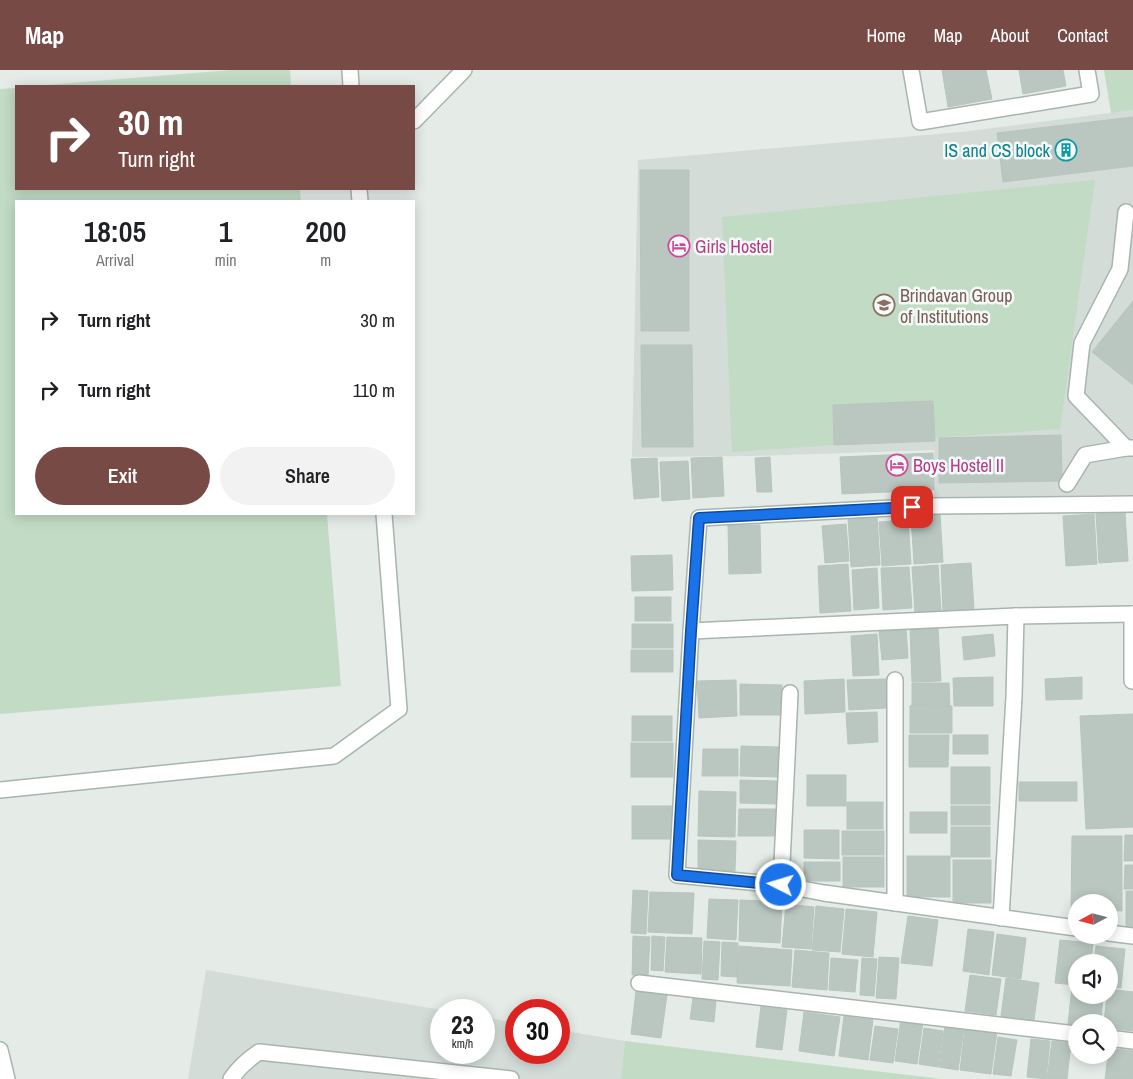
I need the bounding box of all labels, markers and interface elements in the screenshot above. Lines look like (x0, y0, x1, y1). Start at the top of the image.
text: Map (25, 19, 64, 51)
text: Home (866, 23, 906, 48)
text: Map (934, 23, 963, 48)
text: About (991, 23, 1029, 48)
text: Contact (1057, 23, 1108, 48)
text: 30 m (118, 99, 183, 146)
icon: right (35, 105, 100, 170)
place label: IS and CS block (944, 138, 1051, 163)
building icon: IS and CS block (1054, 138, 1078, 162)
text: Turn right (118, 144, 195, 174)
text: 18:05 (84, 211, 146, 251)
text: 1 (219, 211, 233, 251)
text: 200 (305, 211, 346, 251)
hotel icon: Girls Hostel (667, 234, 691, 258)
place label: Girls Hostel (695, 234, 772, 259)
text: Arrival (96, 249, 134, 271)
text: min (215, 249, 237, 271)
text: m (320, 249, 331, 271)
place label: Brindavan Group of Institutions (900, 283, 1012, 329)
school or university icon: Brindavan Group of Institutions (872, 293, 896, 317)
icon: right (35, 306, 63, 334)
text: Turn right (78, 307, 150, 333)
text: 30 m (360, 307, 395, 333)
icon: right (35, 376, 63, 404)
text: Turn right (78, 377, 150, 403)
text: 110 m (353, 377, 395, 403)
button: Exit (35, 447, 210, 505)
button: Share (220, 447, 395, 505)
hotel icon: Boys Hostel II (885, 453, 909, 477)
place label: Boys Hostel II (913, 453, 1004, 478)
pin (891, 486, 933, 528)
icon: arrive (898, 493, 926, 521)
position arrow (754, 858, 806, 910)
north arrow (1068, 894, 1118, 944)
map controls (1068, 894, 1118, 1064)
button: sound (1068, 954, 1118, 1004)
speed limit sign: 30 (505, 999, 570, 1064)
text: 23 (451, 1008, 474, 1042)
button: search (1068, 1014, 1118, 1064)
text: km/h (452, 1036, 473, 1052)

